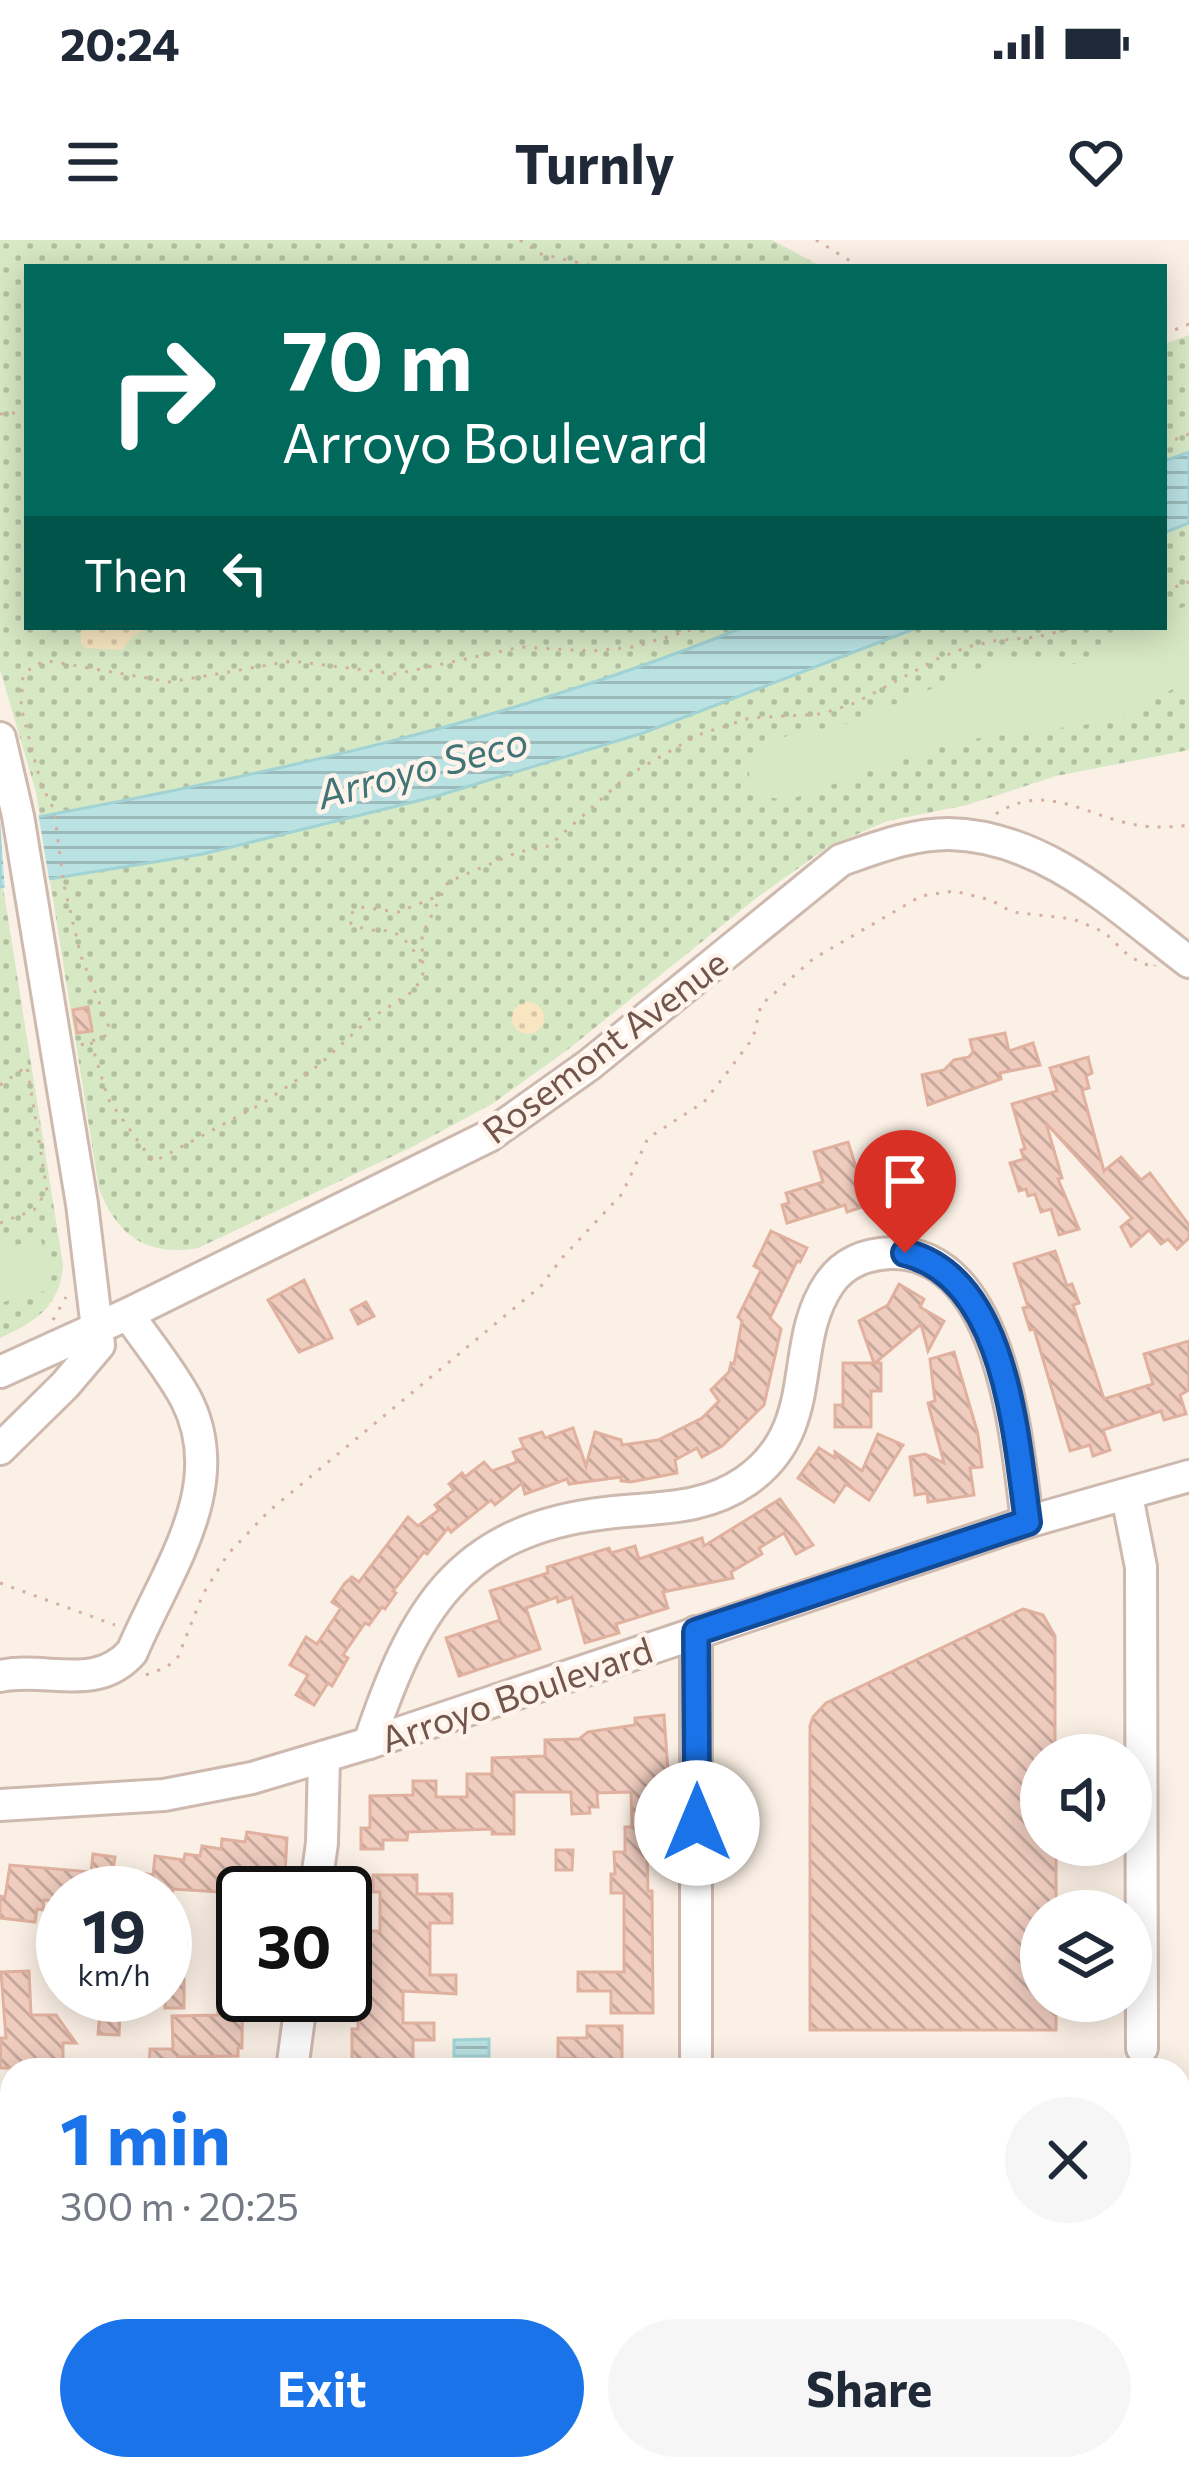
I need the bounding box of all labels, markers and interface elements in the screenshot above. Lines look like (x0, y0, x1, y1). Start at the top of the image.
text: 20:24 (60, 15, 180, 70)
icon: menu (60, 129, 126, 195)
text: Turnly (514, 129, 675, 195)
icon: heart (1063, 129, 1129, 195)
text: 70 m (282, 306, 473, 408)
icon: right (84, 312, 240, 468)
text: Arroyo Boulevard (282, 408, 708, 474)
icon: left (212, 540, 278, 606)
text: Then (84, 546, 188, 601)
water label: Arroyo Seco (311, 715, 533, 817)
street label: Rosemont Avenue (473, 939, 735, 1151)
pin (854, 1130, 956, 1253)
icon: arrive (872, 1148, 938, 1214)
street label: Arroyo Boulevard (374, 1626, 658, 1760)
map controls (1020, 1734, 1152, 2022)
button: sound (1020, 1734, 1152, 1866)
position arrow (634, 1760, 760, 1886)
speed limit sign: 30 (216, 1866, 372, 2022)
button: layers (1020, 1890, 1152, 2022)
text: 19 (82, 1892, 146, 1965)
text: km/h (78, 1955, 150, 1992)
text: 1 min (60, 2092, 231, 2180)
button: close (1005, 2097, 1131, 2223)
text: 300 m · 20:25 (60, 2181, 299, 2229)
button: Exit (60, 2319, 584, 2457)
button: Share (608, 2319, 1131, 2457)

